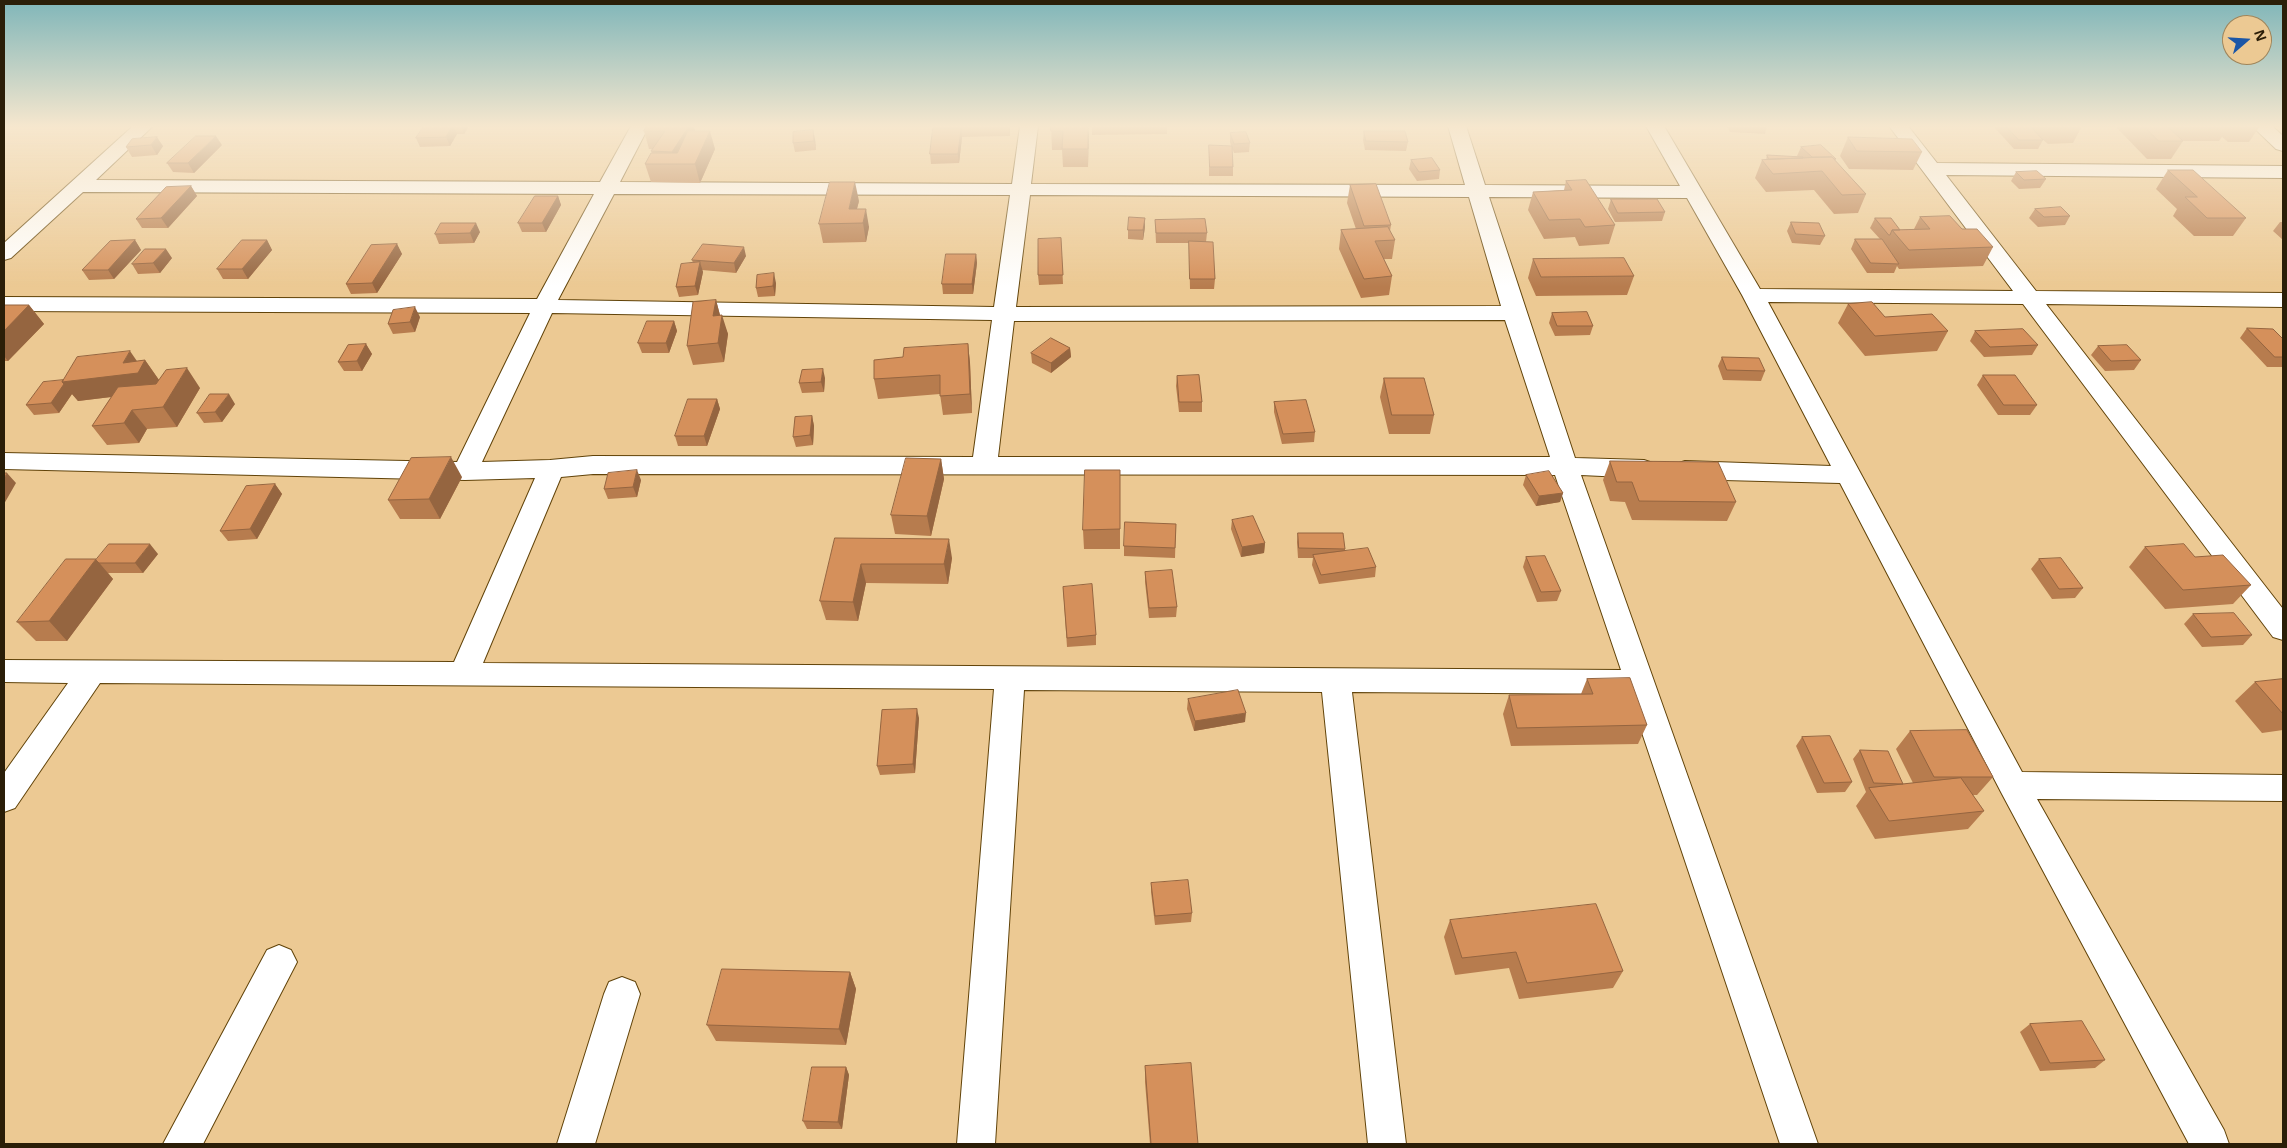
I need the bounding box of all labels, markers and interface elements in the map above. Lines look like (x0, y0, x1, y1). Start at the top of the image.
north arrow (2222, 15, 2272, 65)
text: N (2250, 27, 2272, 44)

